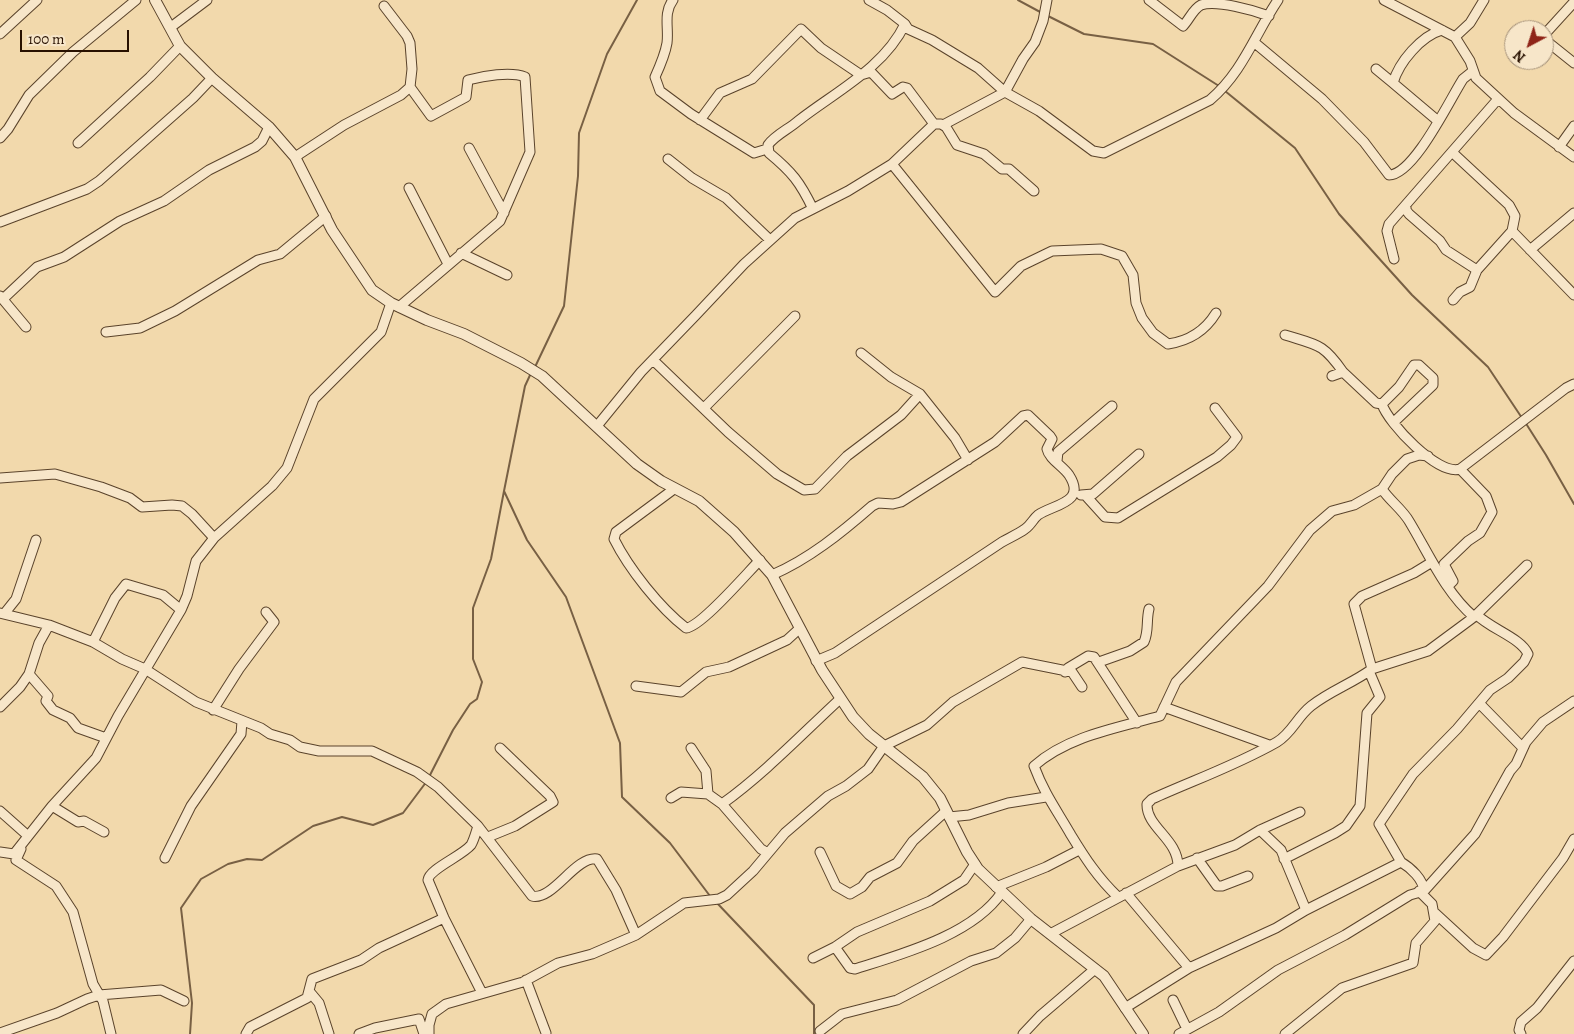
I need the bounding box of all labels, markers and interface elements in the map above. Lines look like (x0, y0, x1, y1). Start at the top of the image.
scale bar (22, 20, 131, 52)
north arrow (1504, 20, 1554, 70)
text: 100 m (28, 29, 65, 49)
text: N (1510, 46, 1530, 67)

